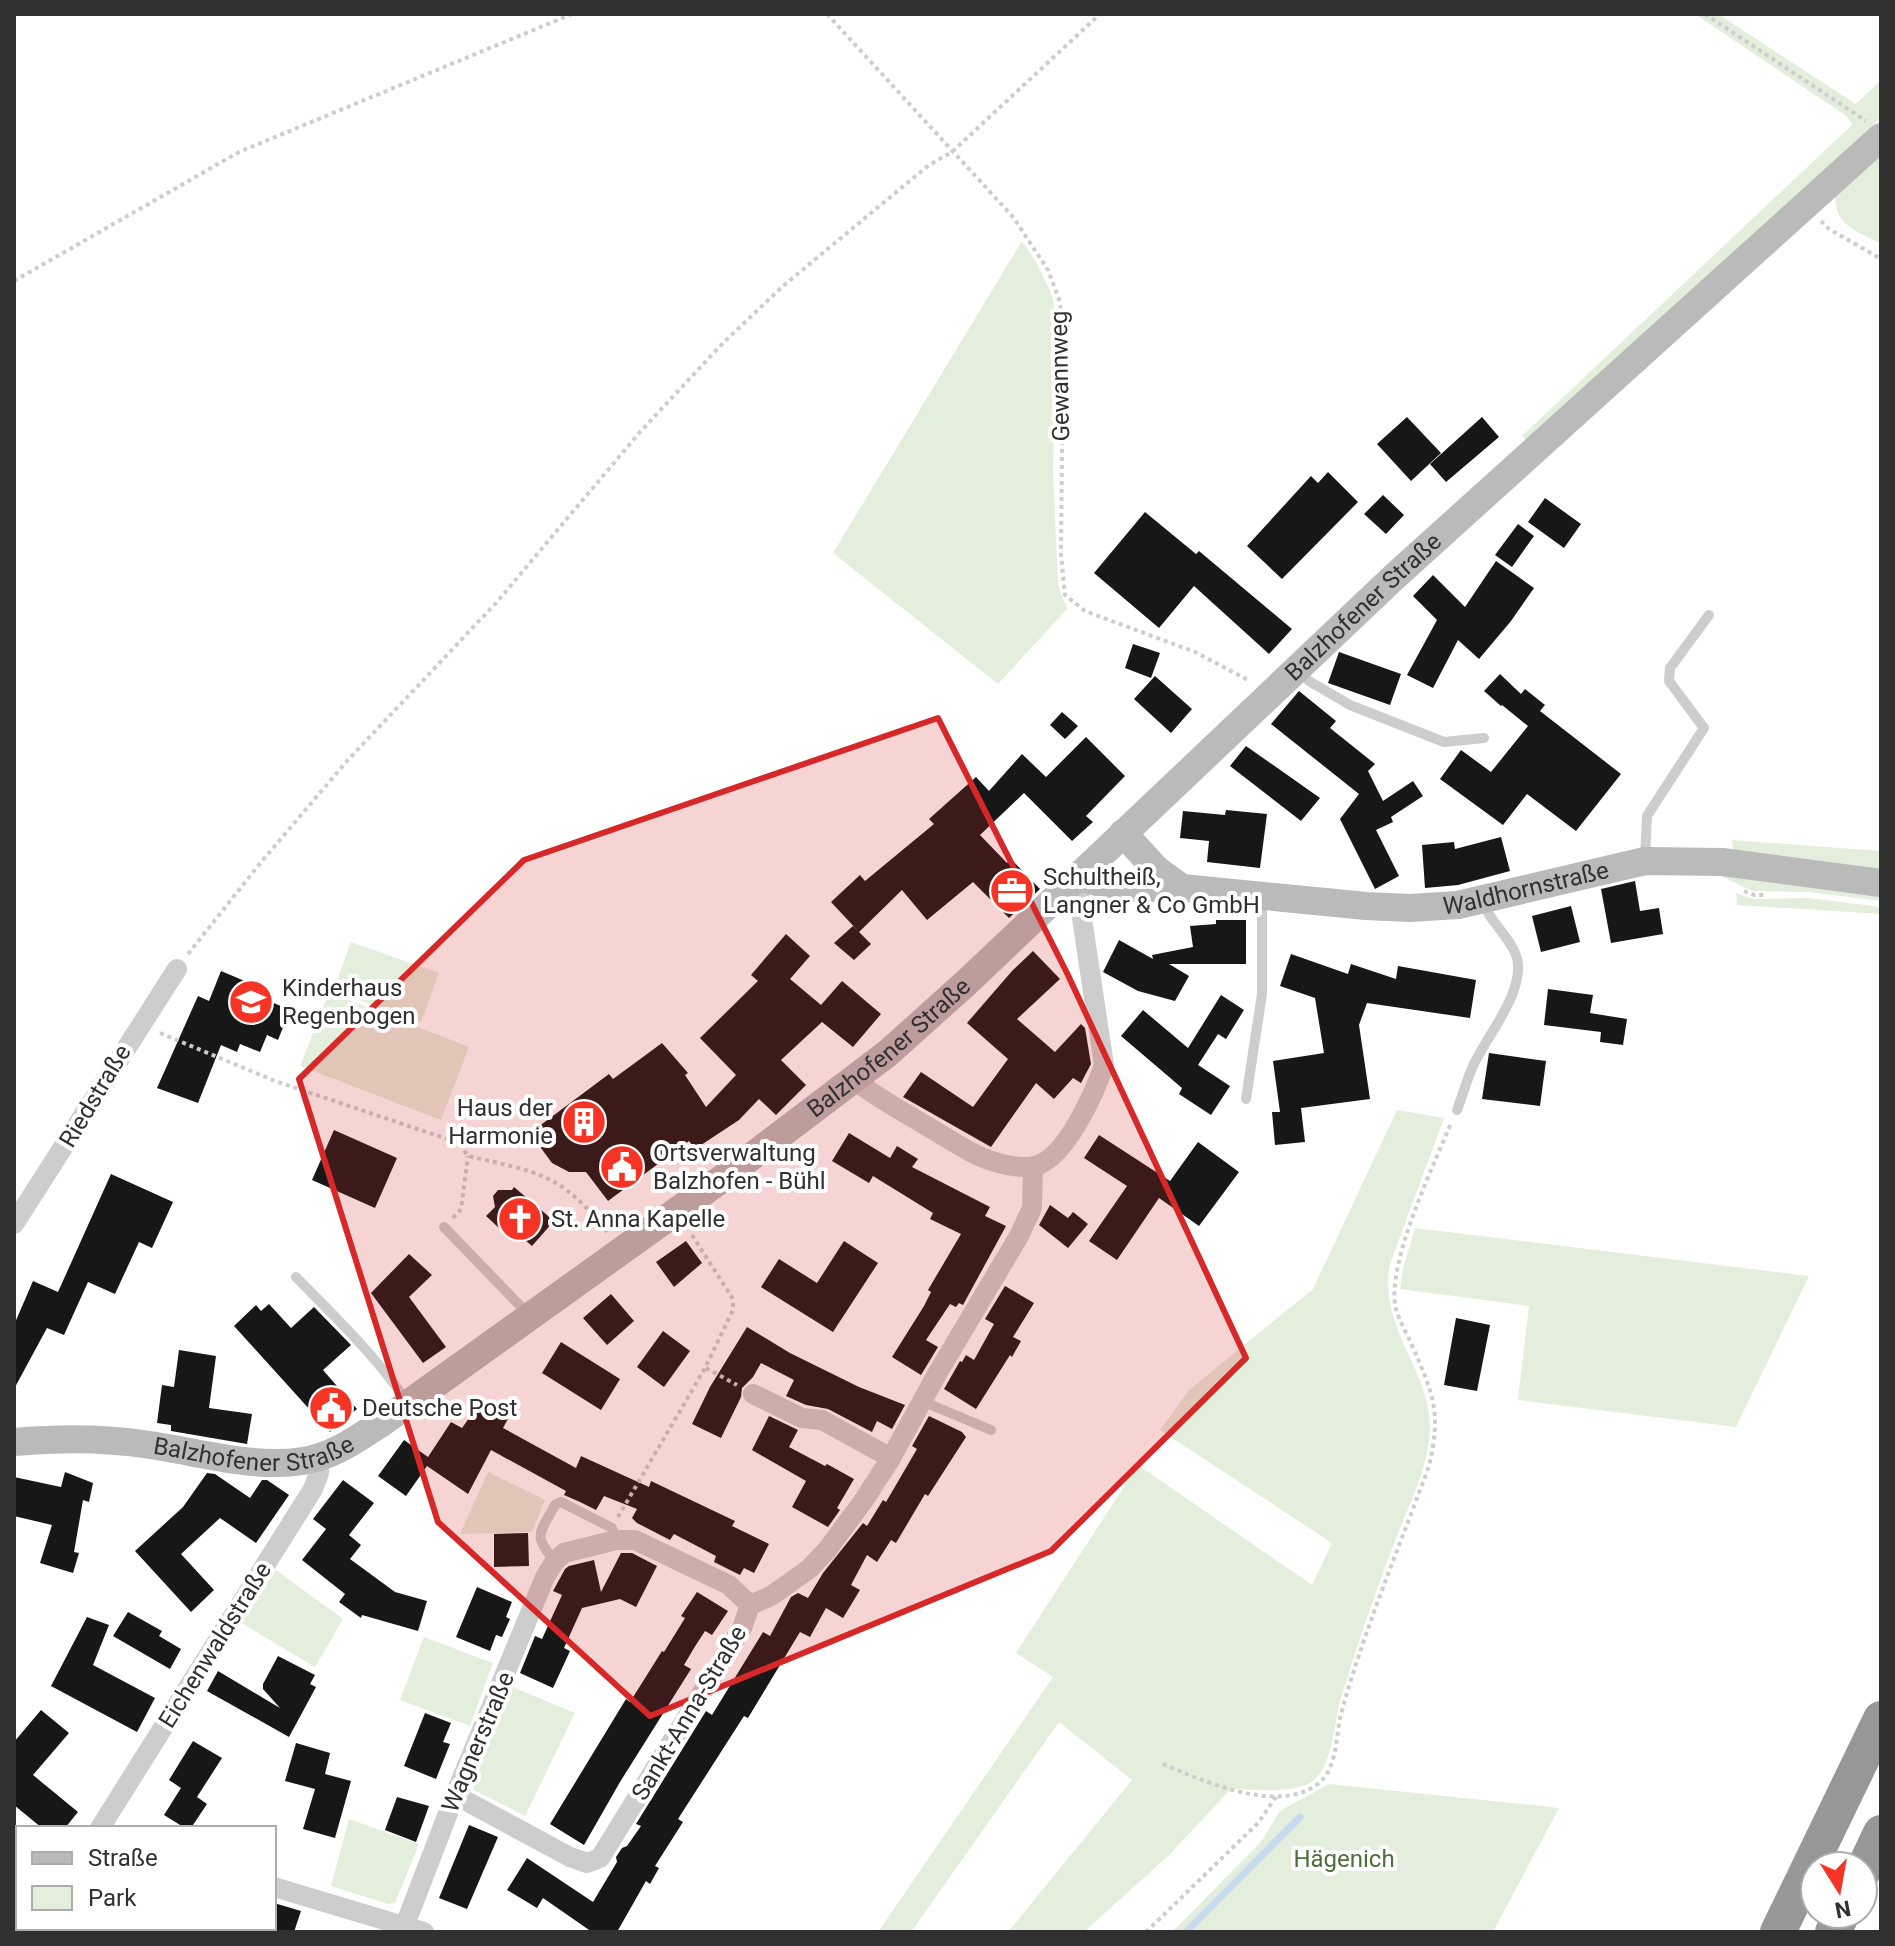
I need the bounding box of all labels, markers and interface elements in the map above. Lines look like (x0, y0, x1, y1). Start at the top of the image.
street label: Gewannweg (1045, 310, 1075, 442)
street label: Balzhofener Straße (1279, 527, 1447, 687)
street label: Waldhornstraße (1442, 856, 1611, 920)
place label: Schultheiß, Langner & Co GmbH (1043, 863, 1260, 919)
office icon: Schultheiß, Langner & Co GmbH (988, 867, 1036, 915)
street label: Balzhofener Straße (802, 972, 976, 1123)
place label: Kinderhaus Regenbogen (282, 974, 416, 1030)
school or university icon: Kinderhaus Regenbogen (227, 978, 275, 1026)
street label: Riedstraße (53, 1040, 137, 1152)
place label: Haus der Harmonie (448, 1094, 553, 1150)
building icon: Haus der Harmonie (560, 1098, 608, 1146)
place label: Ortsverwaltung Balzhofen - Bühl (653, 1139, 825, 1195)
public building icon: Ortsverwaltung Balzhofen - Bühl (598, 1143, 646, 1191)
church icon: St. Anna Kapelle (496, 1195, 544, 1243)
place label: St. Anna Kapelle (551, 1205, 725, 1233)
public building icon: Deutsche Post (307, 1384, 355, 1432)
place label: Deutsche Post (362, 1394, 517, 1422)
street label: Balzhofener Straße (151, 1430, 359, 1477)
street label: Eichenwaldstraße (153, 1557, 277, 1733)
street label: Sankt-Anna-Straße (626, 1621, 752, 1805)
street label: Wagnerstraße (436, 1668, 520, 1816)
legend (16, 1826, 276, 1930)
text: Straße (88, 1844, 158, 1872)
park label: Hägenich (1293, 1845, 1395, 1873)
north arrow (1799, 1850, 1879, 1930)
text: Park (88, 1884, 137, 1912)
text: N (1833, 1895, 1853, 1923)

